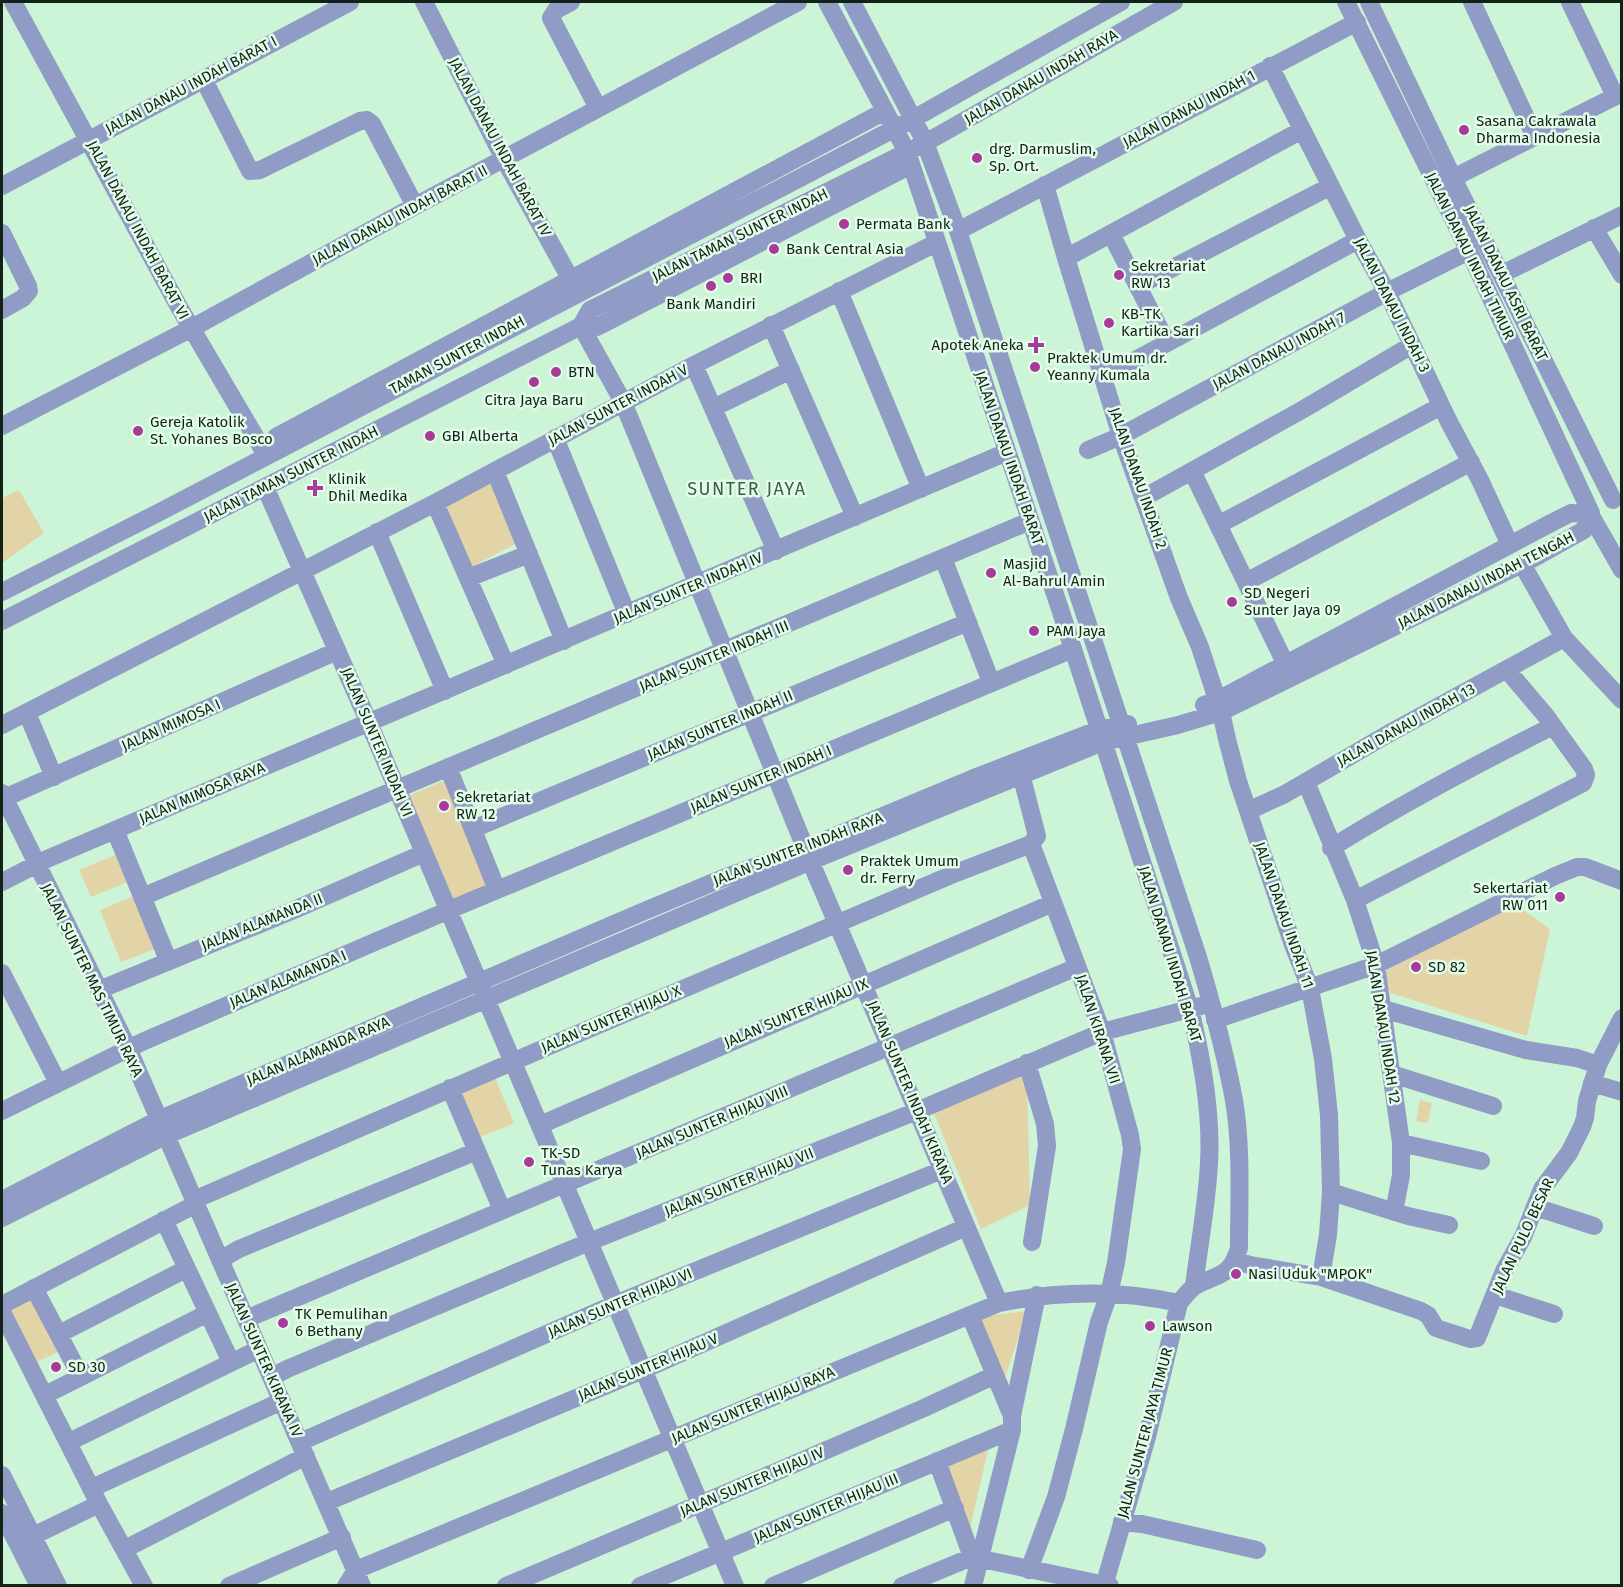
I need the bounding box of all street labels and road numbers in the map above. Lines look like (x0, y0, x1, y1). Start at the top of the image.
street label: JALAN DANAU INDAH RAYA (961, 25, 1121, 128)
street label: JALAN DANAU INDAH BARAT I (102, 32, 280, 138)
street label: JALAN DANAU INDAH BARAT IV (445, 54, 555, 240)
street label: JALAN DANAU INDAH 1 (1120, 66, 1258, 152)
street label: JALAN DANAU INDAH BARAT VI (83, 137, 193, 323)
street label: JALAN DANAU INDAH BARAT II (309, 161, 491, 269)
street label: JALAN DANAU INDAH TIMUR (1422, 169, 1518, 343)
street label: JALAN TAMAN SUNTER INDAH (649, 184, 831, 286)
street label: JALAN DANAU ASRI BARAT (1460, 202, 1552, 364)
street label: JALAN DANAU INDAH 3 (1350, 235, 1434, 375)
street label: JALAN DANAU INDAH 7 (1210, 308, 1349, 394)
street label: TAMAN SUNTER INDAH (386, 312, 528, 398)
street label: JALAN SUNTER INDAH V (545, 360, 692, 450)
street label: JALAN DANAU INDAH BARAT (971, 368, 1047, 548)
street label: JALAN DANAU INDAH 2 (1105, 405, 1171, 551)
street label: JALAN TAMAN SUNTER INDAH (201, 422, 381, 526)
street label: JALAN DANAU INDAH TENGAH (1395, 528, 1577, 632)
street label: JALAN SUNTER INDAH IV (611, 548, 766, 628)
street label: JALAN SUNTER INDAH III (636, 616, 792, 696)
street label: JALAN SUNTER INDAH VI (337, 665, 417, 819)
street label: JALAN DANAU INDAH 13 (1334, 680, 1478, 770)
street label: JALAN SUNTER INDAH II (644, 686, 796, 764)
street label: JALAN MIMOSA I (119, 695, 223, 755)
street label: JALAN SUNTER INDAH I (688, 741, 834, 817)
street label: JALAN MIMOSA RAYA (136, 758, 268, 828)
street label: JALAN SUNTER INDAH RAYA (710, 808, 886, 890)
street label: JALAN DANAU INDAH 11 (1250, 839, 1318, 991)
street label: JALAN DANAU INDAH BARAT (1135, 864, 1205, 1045)
street label: JALAN SUNTER MAS TIMUR RAYA (37, 880, 147, 1080)
street label: JALAN ALAMANDA II (199, 889, 325, 955)
street label: JALAN ALAMANDA I (227, 946, 349, 1012)
street label: JALAN DANAU INDAH 12 (1362, 949, 1404, 1105)
street label: JALAN KIRANA VII (1072, 972, 1124, 1086)
street label: JALAN SUNTER HIJAU IX (721, 974, 872, 1052)
street label: JALAN SUNTER HIJAU X (538, 981, 685, 1057)
street label: JALAN SUNTER INDAH KIRANA (863, 998, 957, 1187)
street label: JALAN ALAMANDA RAYA (244, 1013, 393, 1089)
street label: JALAN SUNTER HIJAU VIII (633, 1082, 791, 1162)
street label: JALAN SUNTER HIJAU VII (662, 1144, 816, 1220)
street label: JALAN PULO BESAR (1488, 1175, 1558, 1297)
street label: JALAN SUNTER HIJAU VI (545, 1264, 695, 1342)
street label: JALAN SUNTER KIRANA IV (222, 1280, 306, 1441)
street label: JALAN SUNTER HIJAU V (575, 1329, 721, 1405)
street label: JALAN SUNTER JAYA TIMUR (1114, 1346, 1176, 1520)
street label: JALAN SUNTER HIJAU RAYA (669, 1362, 838, 1448)
street label: JALAN SUNTER HIJAU IV (677, 1443, 827, 1521)
street label: JALAN SUNTER HIJAU III (751, 1469, 901, 1547)

